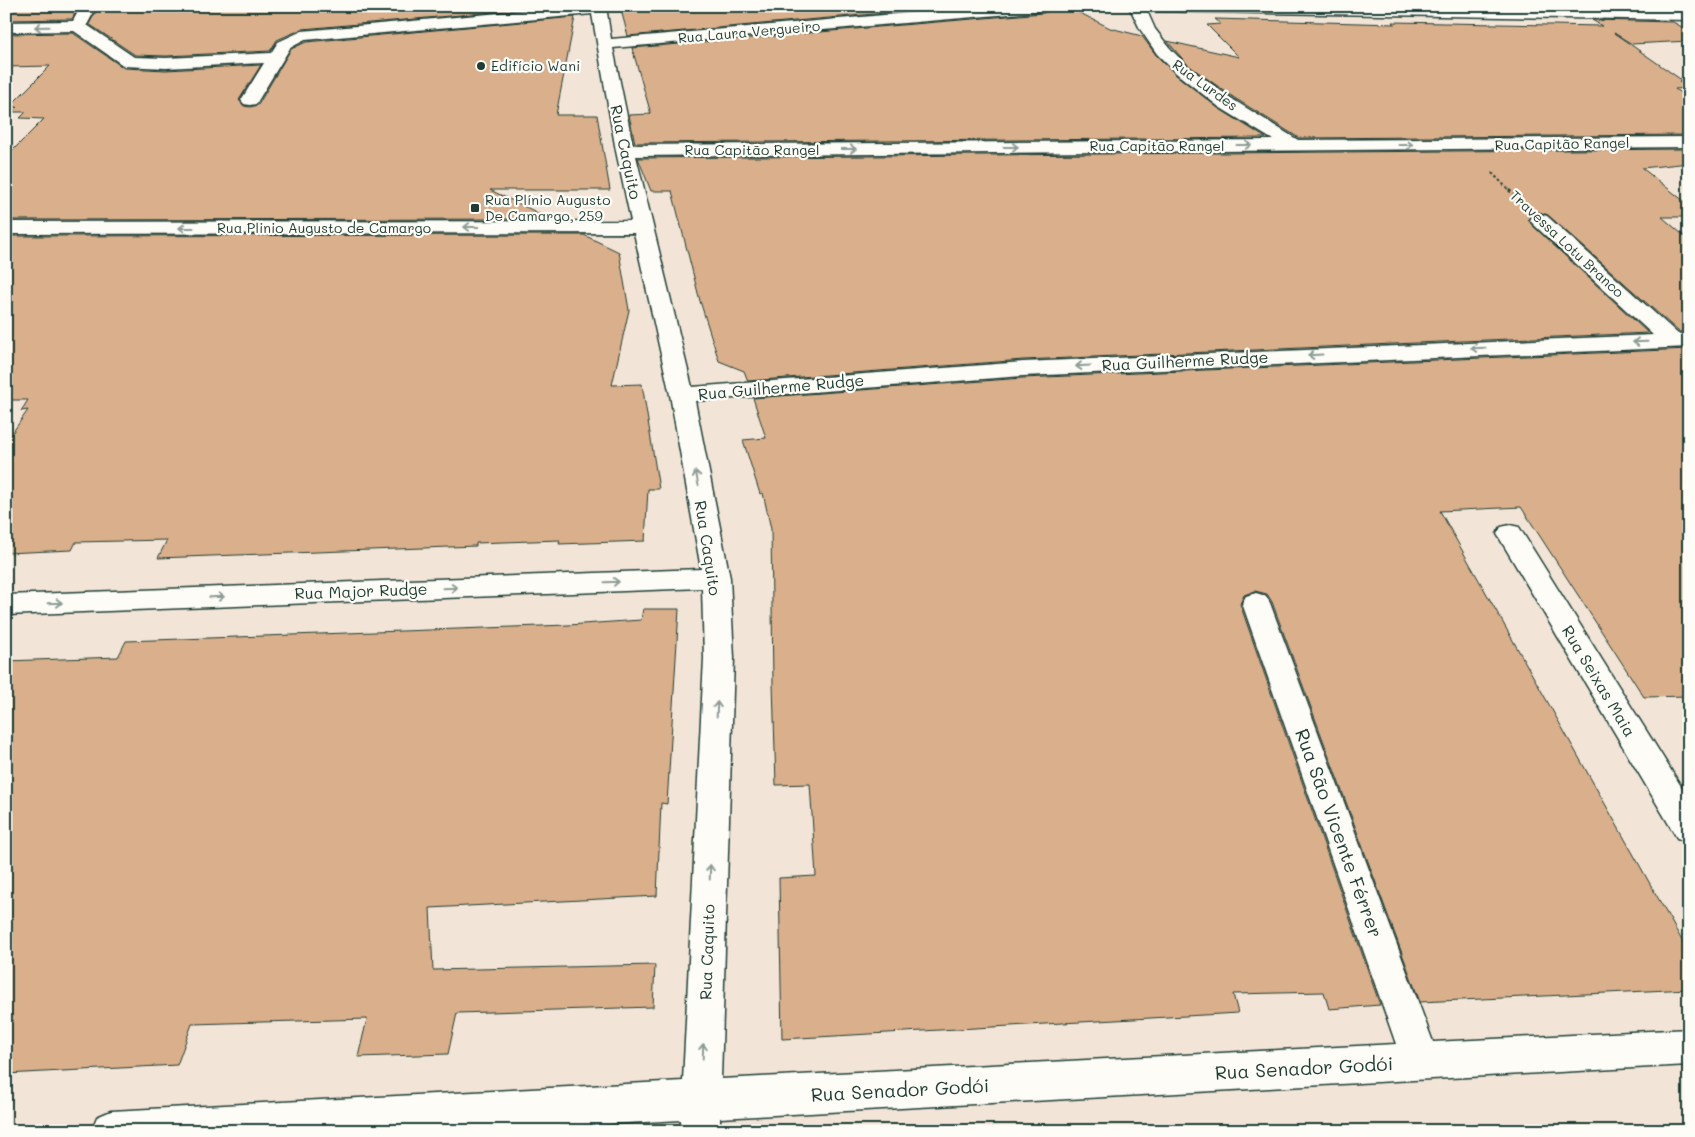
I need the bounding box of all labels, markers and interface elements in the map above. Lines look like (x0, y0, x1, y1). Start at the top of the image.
street label: Rua Laura Vergueiro (677, 16, 821, 47)
one-way arrow (34, 22, 50, 32)
street label: Rua Lurdes (1169, 55, 1242, 115)
place label: Edifício Wani (491, 56, 580, 75)
marker: Edifício Wani (475, 60, 487, 72)
street label: Rua Caquito (606, 103, 647, 201)
street label: Rua Capitão Rangel (1494, 133, 1630, 154)
street label: Rua Capitão Rangel (1090, 136, 1224, 155)
street label: Rua Capitão Rangel (685, 140, 819, 159)
one-way arrow (1236, 140, 1252, 150)
one-way arrow (1398, 140, 1414, 150)
one-way arrow (1003, 142, 1019, 152)
one-way arrow (840, 144, 857, 154)
street label: Travessa Lotu Branco (1506, 186, 1628, 301)
place label: Rua Plínio Augusto De Camargo, 259 (485, 190, 611, 225)
marker: Rua Plínio Augusto De Camargo, 259 (469, 202, 481, 214)
street label: Rua Plinio Augusto de Camargo (217, 218, 431, 237)
one-way arrow (464, 222, 480, 232)
one-way arrow (179, 223, 195, 233)
one-way arrow (1632, 337, 1648, 347)
one-way arrow (1470, 344, 1486, 353)
street label: Rua Guilherme Rudge (1101, 346, 1269, 375)
one-way arrow (1308, 350, 1324, 359)
one-way arrow (1075, 361, 1091, 370)
street label: Rua Guilherme Rudge (697, 369, 865, 404)
one-way arrow (692, 471, 702, 487)
street label: Rua Caquito (691, 499, 726, 597)
one-way arrow (604, 577, 620, 586)
street label: Rua Major Rudge (294, 578, 428, 603)
one-way arrow (441, 583, 457, 593)
one-way arrow (209, 592, 225, 601)
one-way arrow (47, 598, 63, 607)
street label: Rua Seixas Maia (1558, 621, 1641, 740)
one-way arrow (712, 701, 721, 717)
street label: Rua São Vicente Férrer (1290, 725, 1389, 941)
one-way arrow (706, 864, 715, 880)
street label: Rua Caquito (694, 904, 719, 1000)
one-way arrow (699, 1044, 708, 1060)
street label: Rua Senador Godói (1214, 1050, 1394, 1085)
street label: Rua Senador Godói (810, 1072, 990, 1107)

